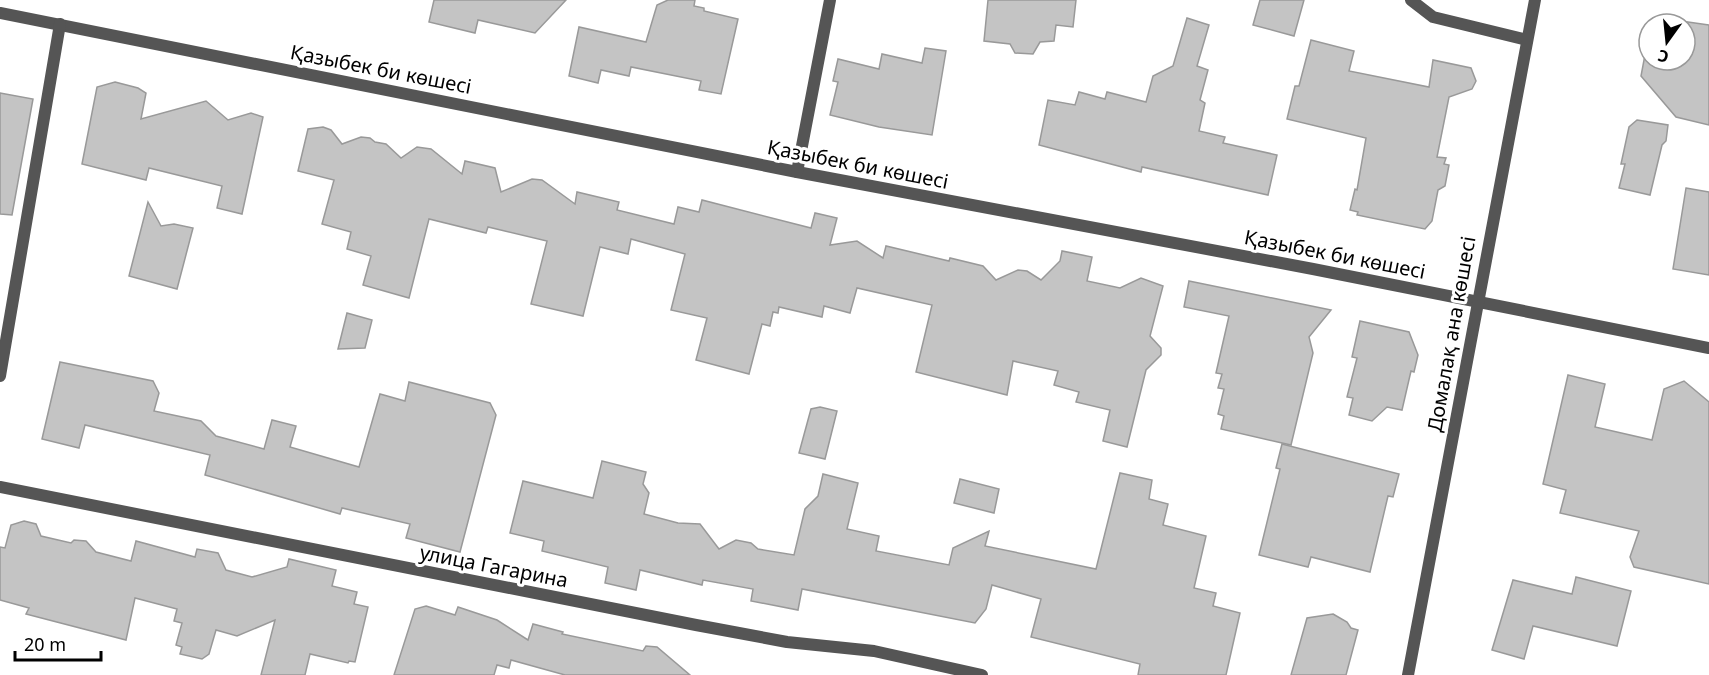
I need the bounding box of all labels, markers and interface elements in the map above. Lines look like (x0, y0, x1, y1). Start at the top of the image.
north arrow (1637, 12, 1697, 72)
street label: Қазыбек би көшесі (288, 38, 474, 100)
text: С (1655, 45, 1671, 68)
street label: Қазыбек би көшесі (765, 133, 951, 195)
street label: Қазыбек би көшесі (1242, 223, 1428, 285)
street label: Домалақ ана көшесі (1421, 234, 1481, 434)
street label: улица Гагарина (418, 538, 570, 594)
scale bar (15, 624, 100, 662)
text: 20 m (24, 632, 66, 656)

